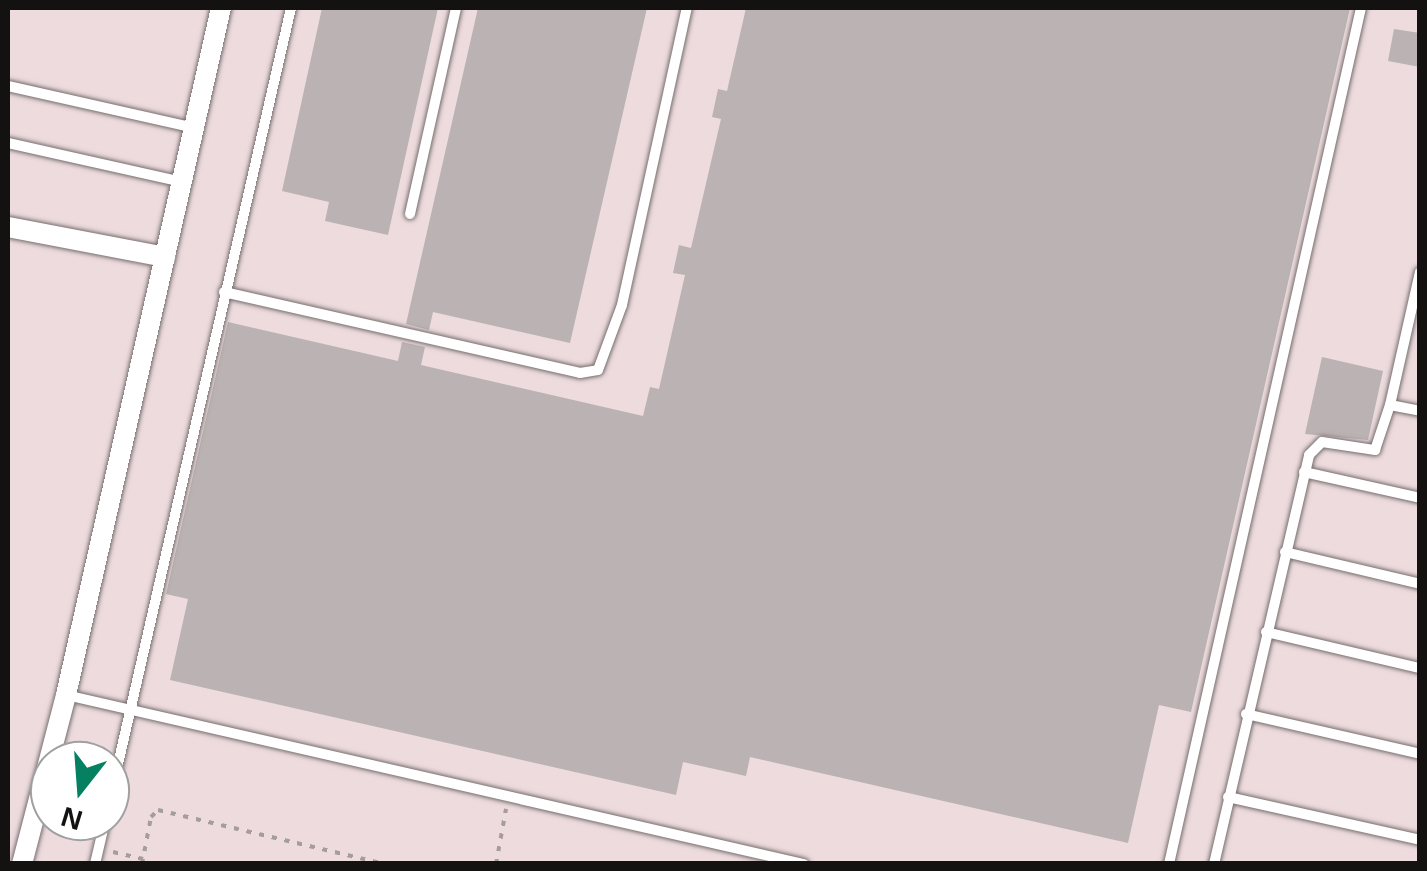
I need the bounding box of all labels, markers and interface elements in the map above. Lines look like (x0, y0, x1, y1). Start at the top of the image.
north arrow (30, 741, 130, 841)
text: N (57, 800, 86, 836)

